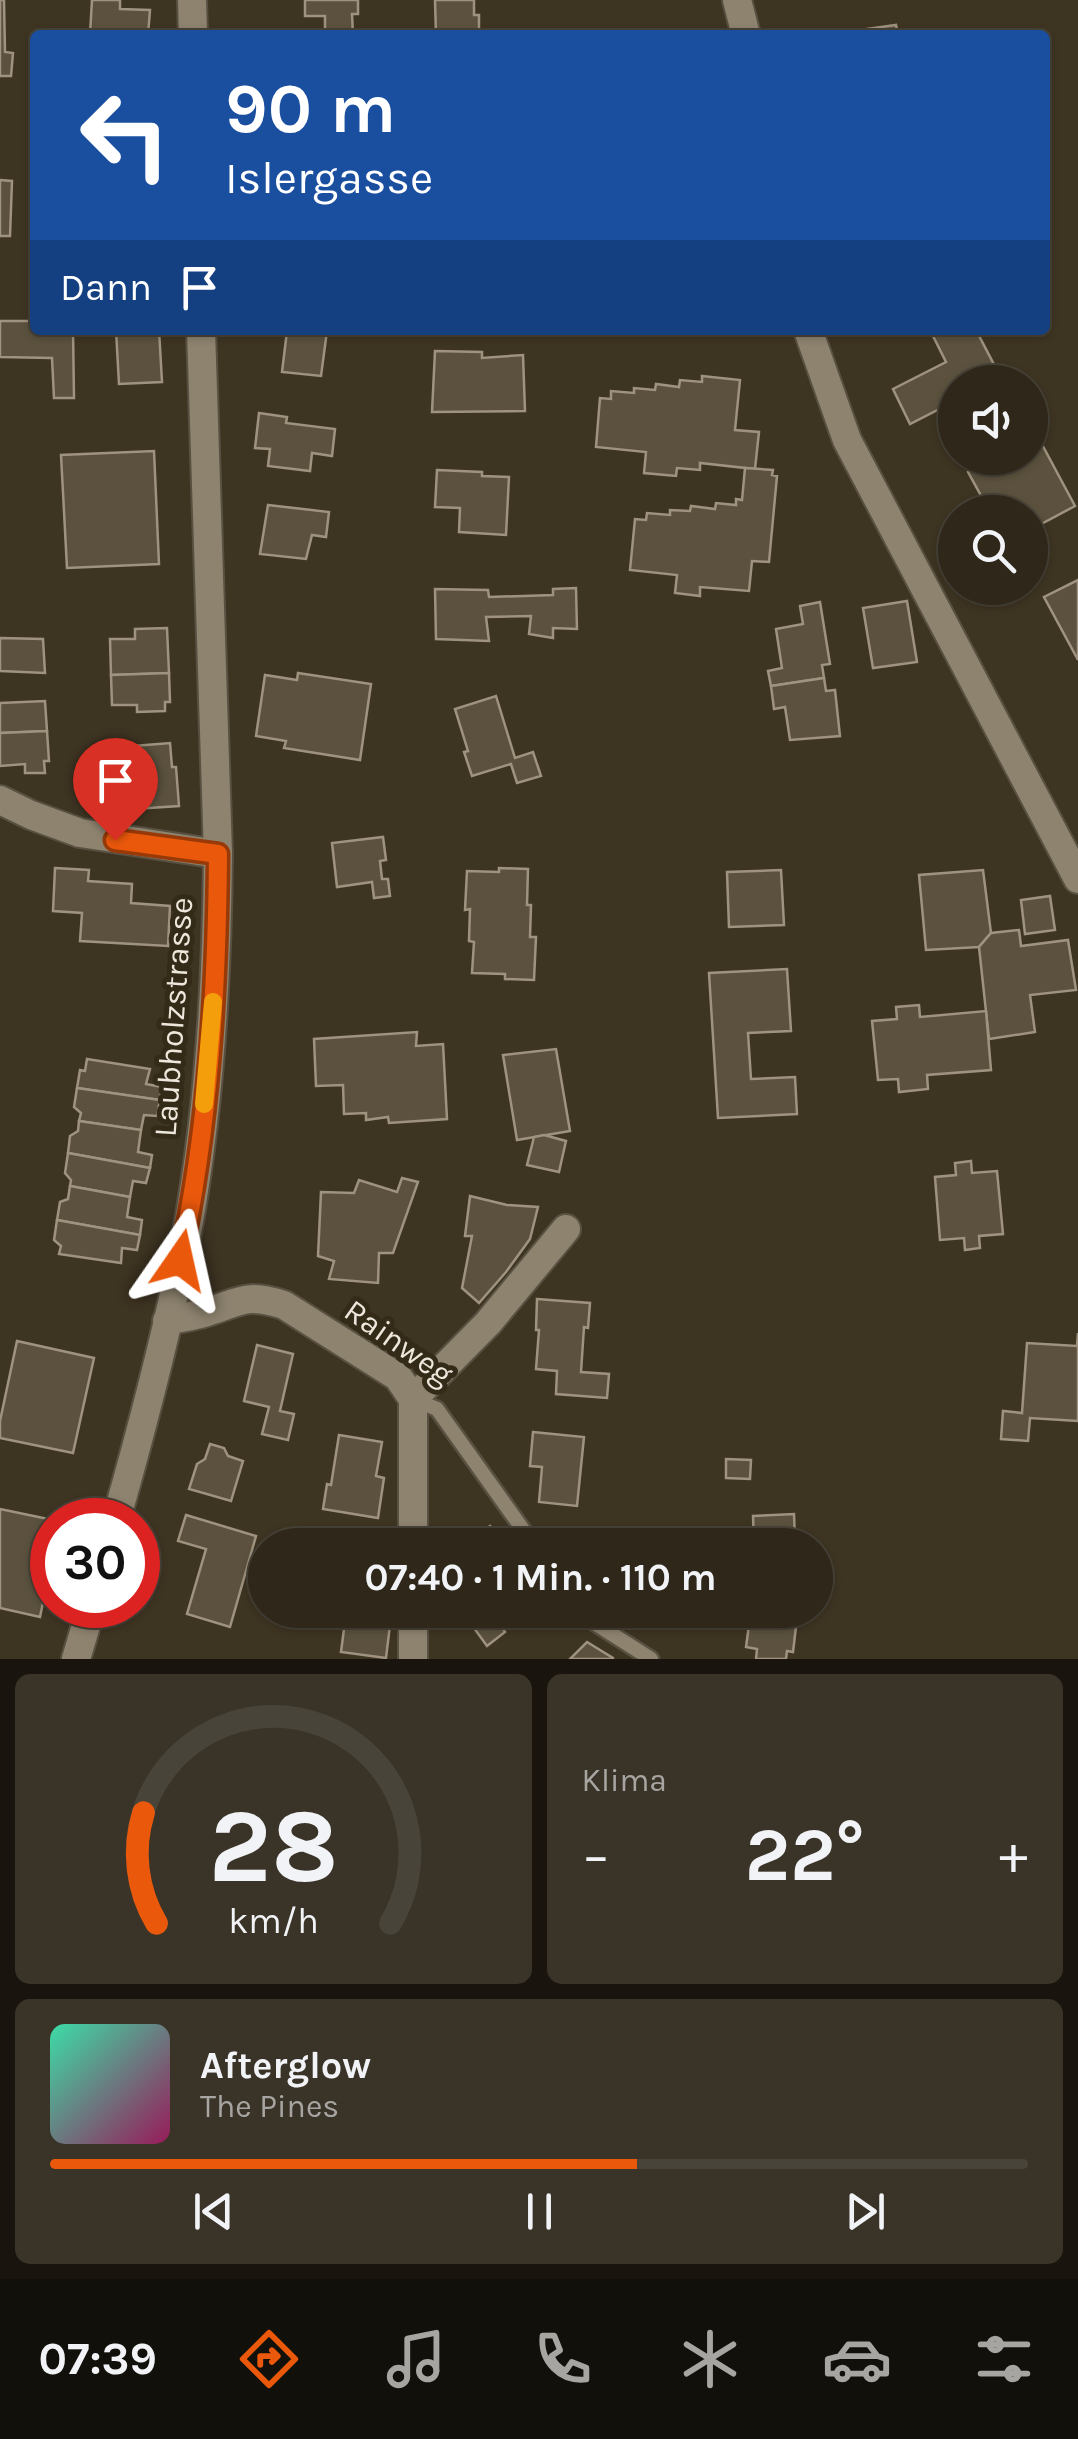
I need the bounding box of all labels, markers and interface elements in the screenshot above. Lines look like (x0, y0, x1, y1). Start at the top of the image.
text: 90 m (225, 68, 396, 150)
icon: left (60, 70, 190, 200)
text: Islergasse (225, 152, 433, 204)
icon: arrive (172, 260, 227, 315)
text: Dann (60, 265, 152, 310)
map controls (938, 365, 1048, 605)
button: sound (938, 365, 1048, 475)
button: search (938, 495, 1048, 605)
pin (73, 738, 158, 841)
icon: arrive (88, 753, 143, 808)
street label: Laubholzstrasse (147, 896, 200, 1138)
position arrow (128, 1208, 232, 1312)
street label: Rainweg (337, 1292, 460, 1393)
speed limit sign: 30 (30, 1498, 160, 1628)
text: 07:40 · 1 Min. · 110 m (364, 1555, 717, 1600)
text: Klima (582, 1762, 667, 1799)
text: 28 (208, 1786, 338, 1907)
text: 22° (745, 1811, 865, 1899)
text: − (582, 1823, 610, 1887)
text: + (999, 1823, 1028, 1887)
text: km/h (228, 1900, 319, 1942)
text: Afterglow (200, 2043, 371, 2088)
text: The Pines (200, 2088, 339, 2125)
icon: previous (186, 2184, 241, 2239)
icon: pause (512, 2184, 567, 2239)
icon: next (838, 2184, 893, 2239)
icon: directions (234, 2324, 304, 2394)
icon: music (381, 2324, 451, 2394)
icon: phone (528, 2324, 598, 2394)
icon: climate (675, 2324, 745, 2394)
icon: car (822, 2324, 892, 2394)
icon: filters (969, 2324, 1039, 2394)
text: 07:39 (39, 2333, 157, 2385)

